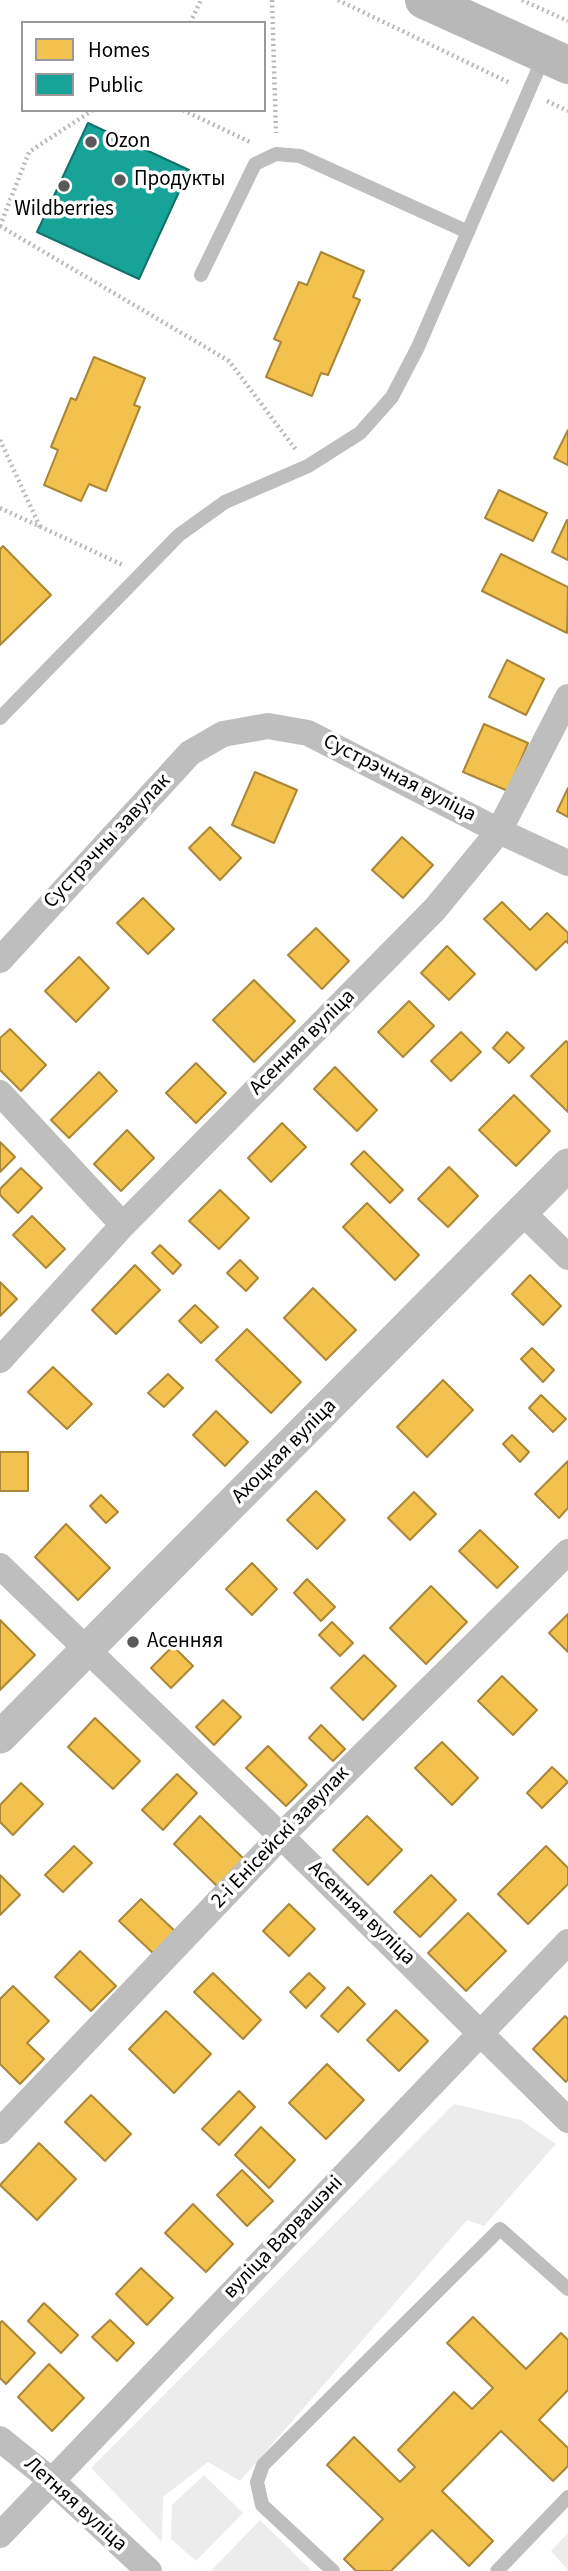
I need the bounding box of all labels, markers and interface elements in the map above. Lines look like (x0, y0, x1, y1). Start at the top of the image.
legend (21, 21, 266, 112)
text: Homes (88, 35, 150, 65)
text: Public (88, 70, 143, 100)
place label: Ozon (105, 129, 150, 155)
marker: Ozon (83, 134, 99, 150)
place label: Продукты (134, 167, 225, 193)
marker: Продукты (112, 172, 128, 188)
marker: Wildberries (56, 178, 72, 194)
place label: Wildberries (14, 197, 114, 223)
street label: Сустрэчная вуліца (318, 730, 480, 828)
street label: Сустрэчны завулак (39, 770, 177, 914)
street label: Асенняя вуліца (245, 985, 361, 1101)
street label: Ахоцкая вуліца (227, 1394, 343, 1510)
place label: Асенняя (147, 1629, 223, 1655)
marker: Асенняя (125, 1634, 141, 1650)
street label: 2-і Енісейскі завулак (207, 1762, 355, 1914)
street label: Асенняя вуліца (302, 1857, 420, 1971)
street label: вуліца Варвашэні (219, 2171, 349, 2305)
street label: Летняя вуліца (18, 2452, 132, 2558)

